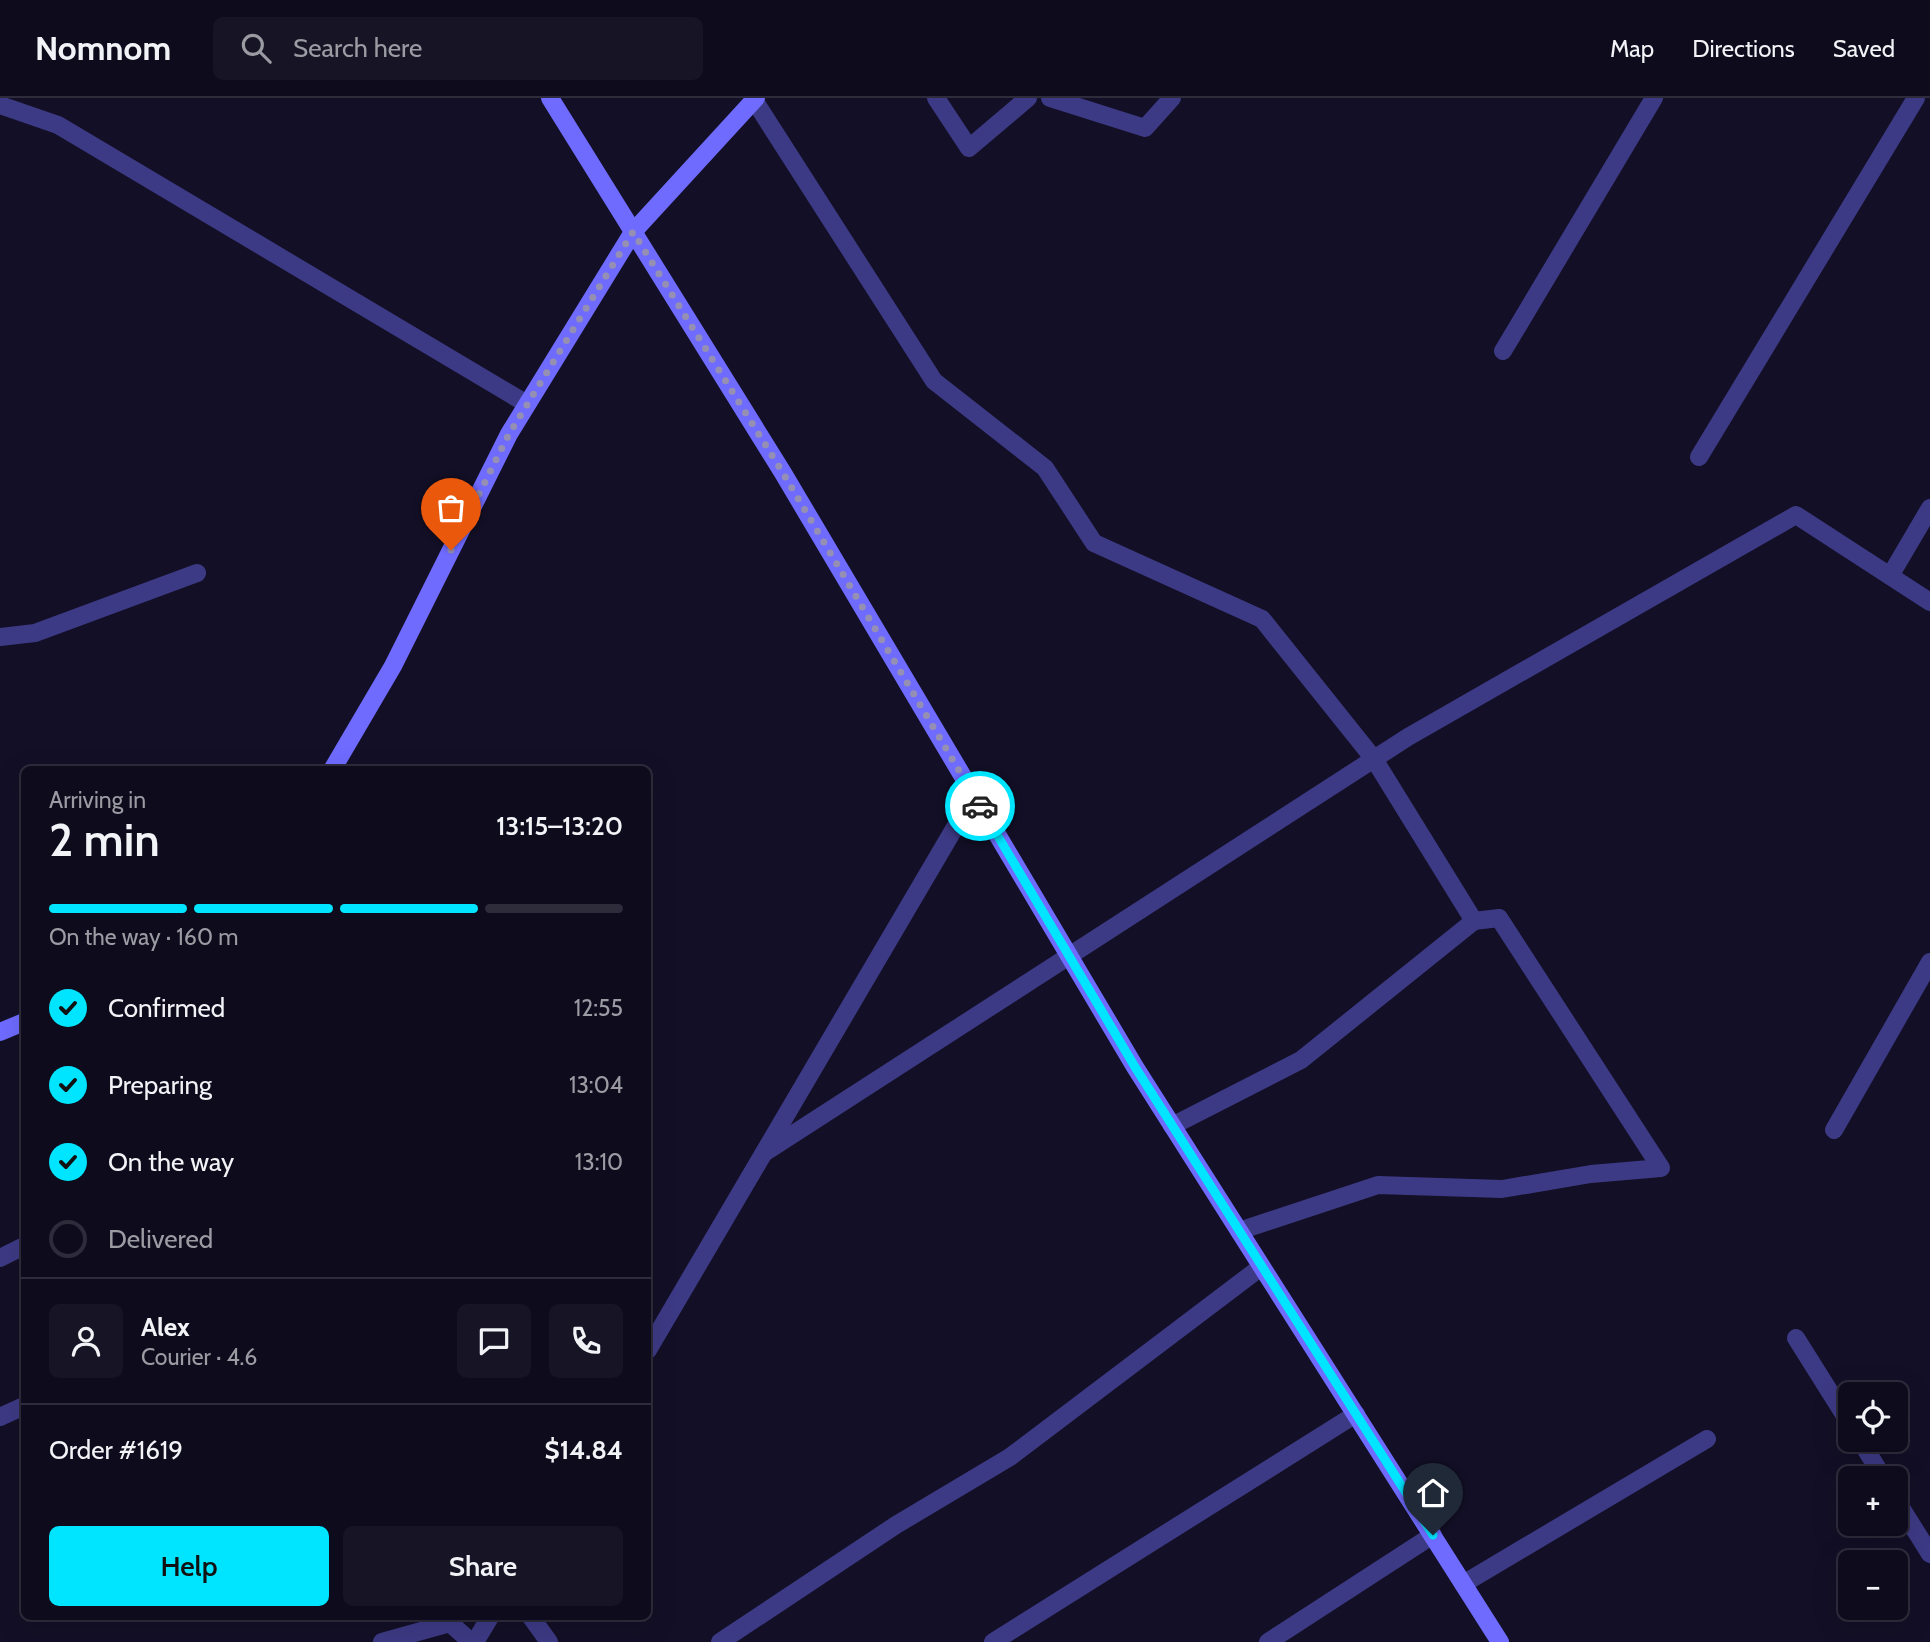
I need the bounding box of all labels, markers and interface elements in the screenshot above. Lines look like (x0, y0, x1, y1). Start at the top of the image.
search box (213, 17, 703, 80)
text: Nomnom (35, 28, 171, 68)
icon: search (237, 29, 275, 67)
text: Search here (293, 32, 422, 64)
text: Map (1610, 34, 1654, 63)
text: Directions (1692, 34, 1795, 63)
text: Saved (1833, 34, 1895, 63)
pin (421, 478, 481, 550)
icon: bag (432, 489, 470, 527)
courier (945, 771, 1015, 841)
text: Arriving in (49, 786, 146, 814)
icon: car (961, 787, 999, 825)
text: 13:15–13:20 (496, 810, 623, 842)
text: 2 min (49, 812, 160, 868)
text: On the way · 160 m (49, 923, 238, 951)
icon: check (49, 989, 87, 1027)
text: Confirmed (108, 992, 225, 1024)
text: 12:55 (574, 994, 623, 1022)
icon: check (49, 1066, 87, 1104)
text: Preparing (108, 1069, 212, 1101)
text: 13:04 (569, 1071, 623, 1099)
icon: check (49, 1143, 87, 1181)
text: On the way (108, 1146, 234, 1178)
text: 13:10 (575, 1148, 623, 1176)
text: Delivered (108, 1223, 213, 1255)
button: person (49, 1304, 123, 1378)
button: chat (457, 1304, 531, 1378)
button: phone (549, 1304, 623, 1378)
text: Alex (141, 1311, 190, 1343)
text: Courier · 4.6 (141, 1343, 257, 1371)
map controls (1838, 1382, 1908, 1620)
button: locate (1838, 1382, 1908, 1452)
text: Order #1619 (49, 1434, 183, 1466)
text: $14.84 (545, 1434, 623, 1466)
pin (1403, 1463, 1463, 1535)
button: + (1838, 1466, 1908, 1536)
icon: home (1414, 1474, 1452, 1512)
button: Help (49, 1526, 329, 1606)
button: Share (343, 1526, 623, 1606)
button: − (1838, 1550, 1908, 1620)

